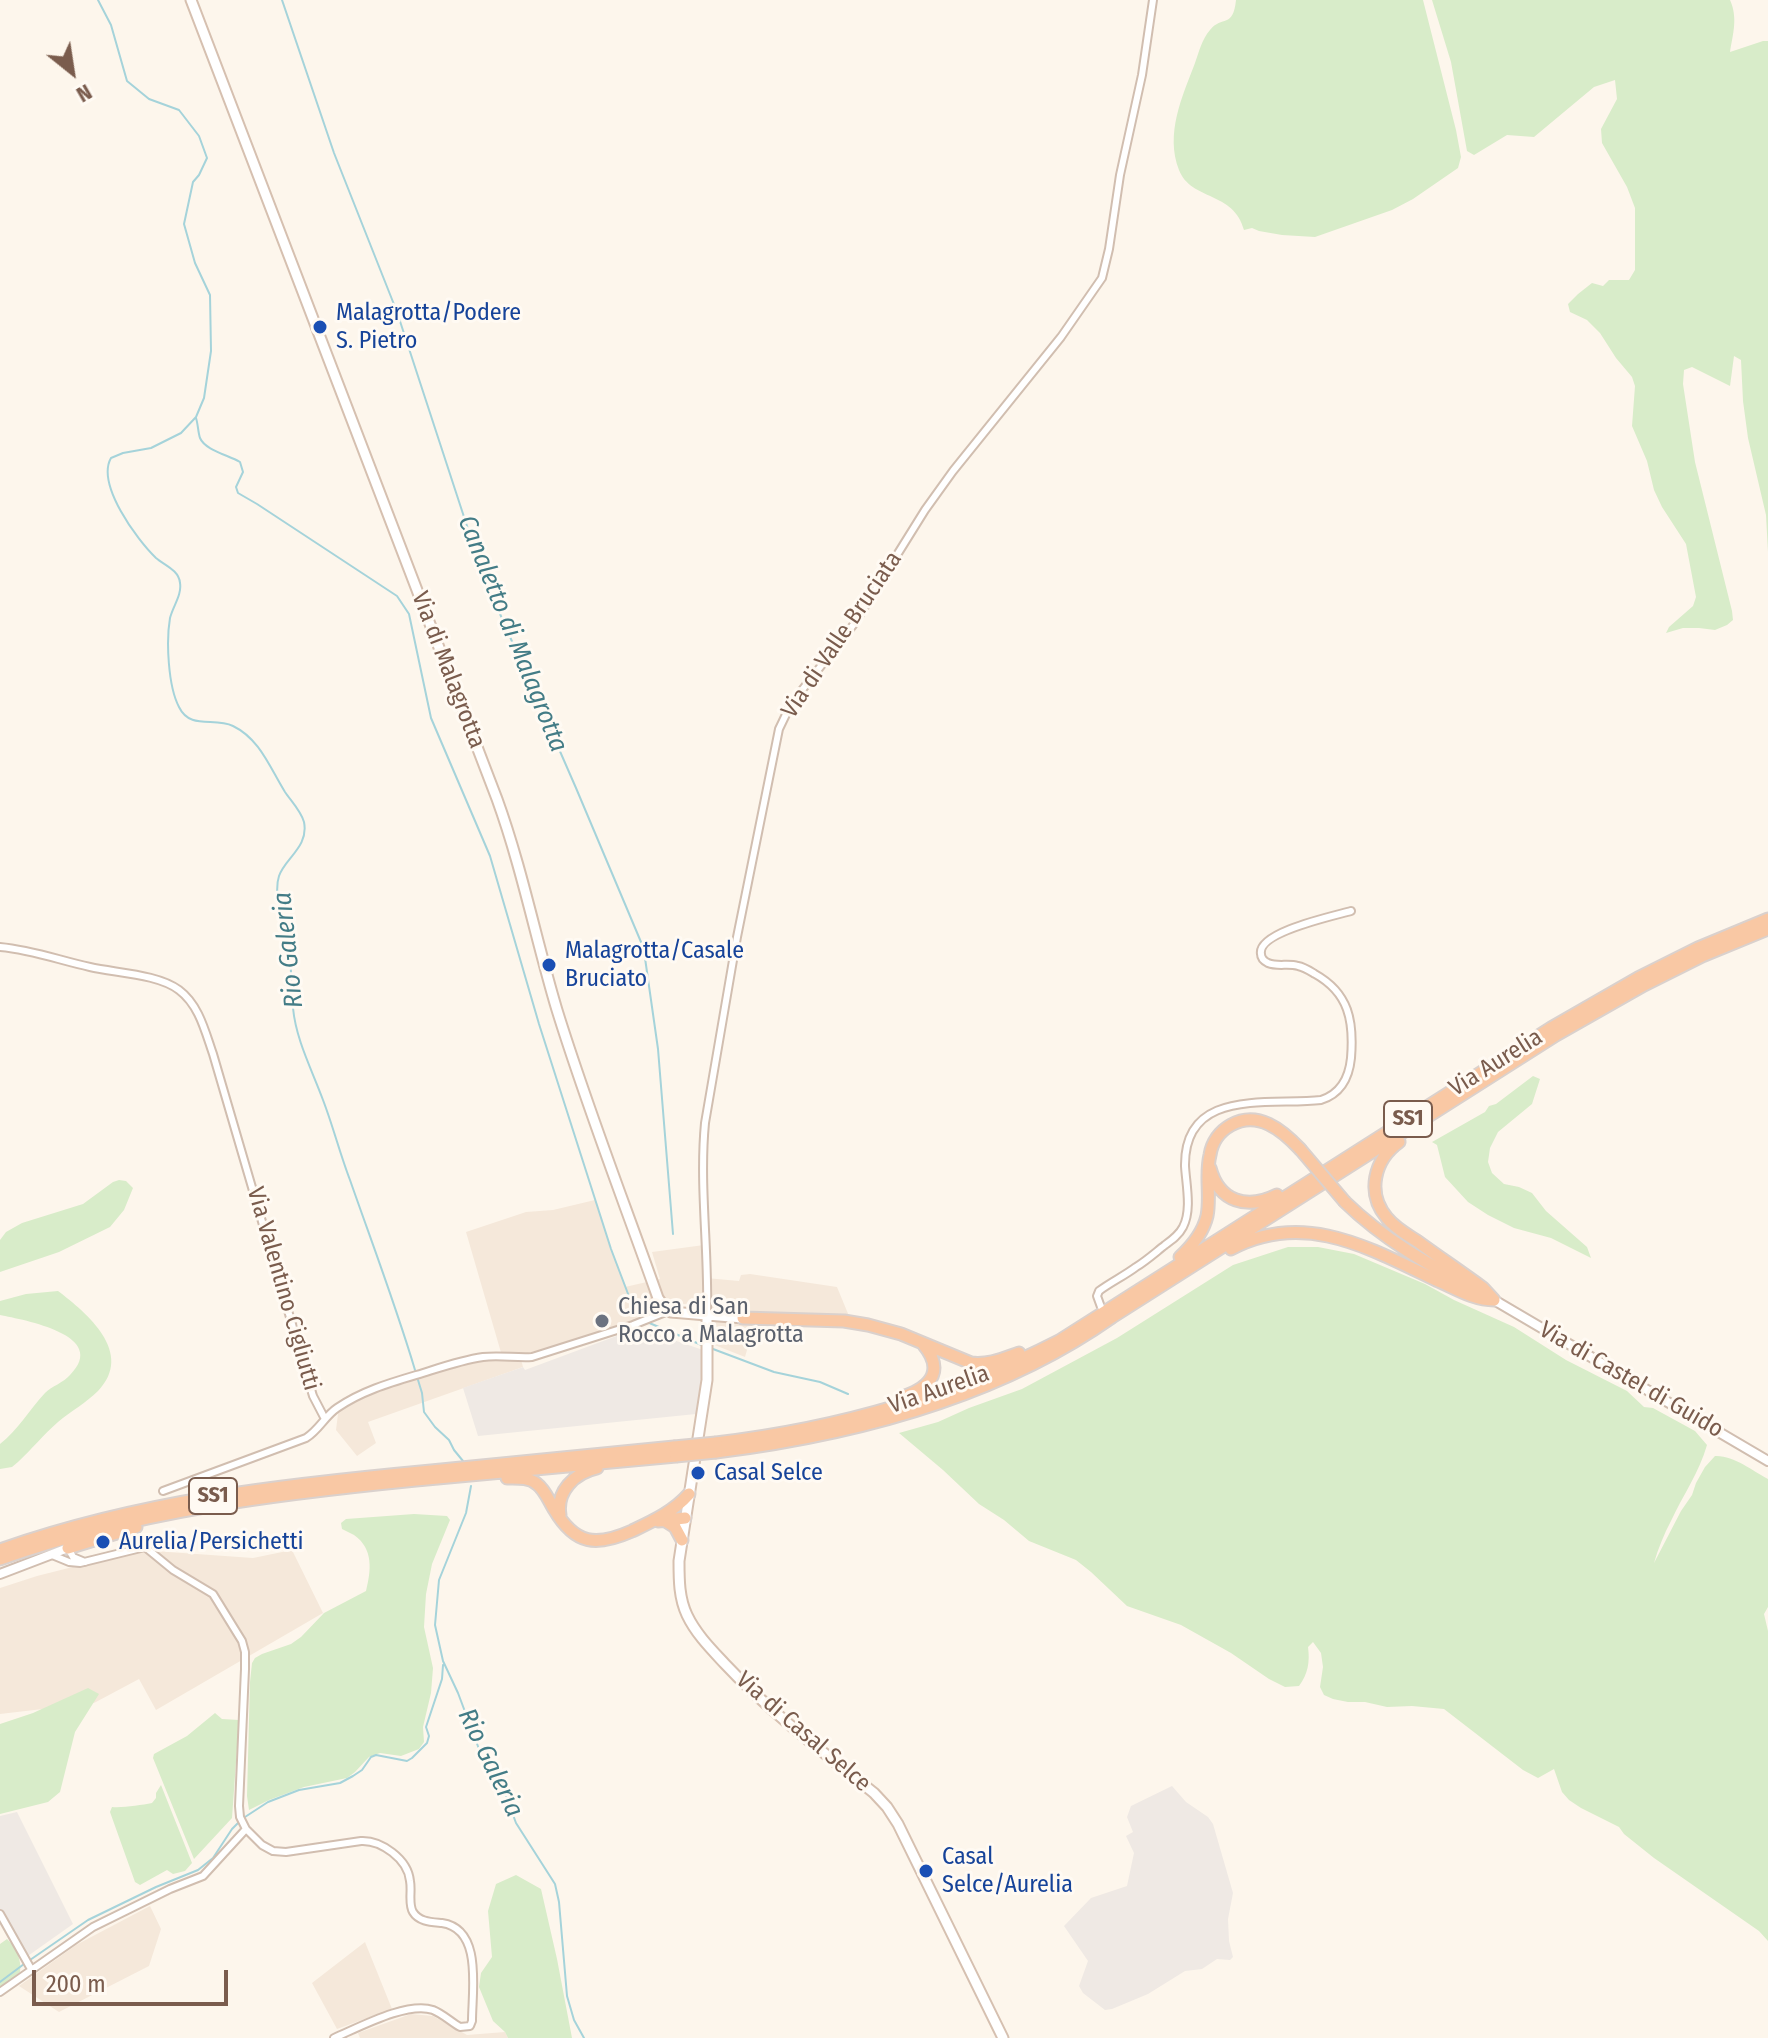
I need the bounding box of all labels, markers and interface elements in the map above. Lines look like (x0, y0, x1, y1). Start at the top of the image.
north arrow (32, 32, 112, 112)
text: N (72, 78, 97, 108)
place label: Malagrotta/Podere S. Pietro (336, 299, 521, 355)
marker: Malagrotta/Podere S. Pietro (311, 318, 329, 336)
water label: Canaletto di Malagrotta (450, 511, 574, 757)
street label: Via di Valle Bruciata (776, 546, 908, 724)
street label: Via di Malagrotta (405, 588, 491, 752)
water label: Rio Galeria (267, 890, 311, 1010)
place label: Malagrotta/Casale Bruciato (565, 937, 744, 993)
marker: Malagrotta/Casale Bruciato (540, 956, 558, 974)
street label: Via Aurelia (1444, 1023, 1548, 1103)
road number: SS1 (1384, 1101, 1432, 1137)
street label: Via Valentino Cigliutti (240, 1184, 326, 1394)
place label: Chiesa di San Rocco a Malagrotta (618, 1293, 804, 1349)
marker: Chiesa di San Rocco a Malagrotta (593, 1312, 611, 1330)
street label: Via di Castel di Guido (1534, 1316, 1728, 1444)
street label: Via Aurelia (885, 1359, 993, 1421)
place label: Casal Selce (714, 1459, 823, 1487)
marker: Casal Selce (689, 1464, 707, 1482)
road number: SS1 (189, 1478, 237, 1514)
place label: Aurelia/Persichetti (119, 1528, 304, 1556)
marker: Aurelia/Persichetti (94, 1533, 112, 1551)
street label: Via di Casal Selce (730, 1666, 876, 1798)
water label: Rio Galeria (450, 1704, 530, 1822)
place label: Casal Selce/Aurelia (942, 1843, 1073, 1899)
marker: Casal Selce/Aurelia (917, 1862, 935, 1880)
scale bar (36, 1954, 232, 2004)
text: 200 m (46, 1970, 106, 1998)

